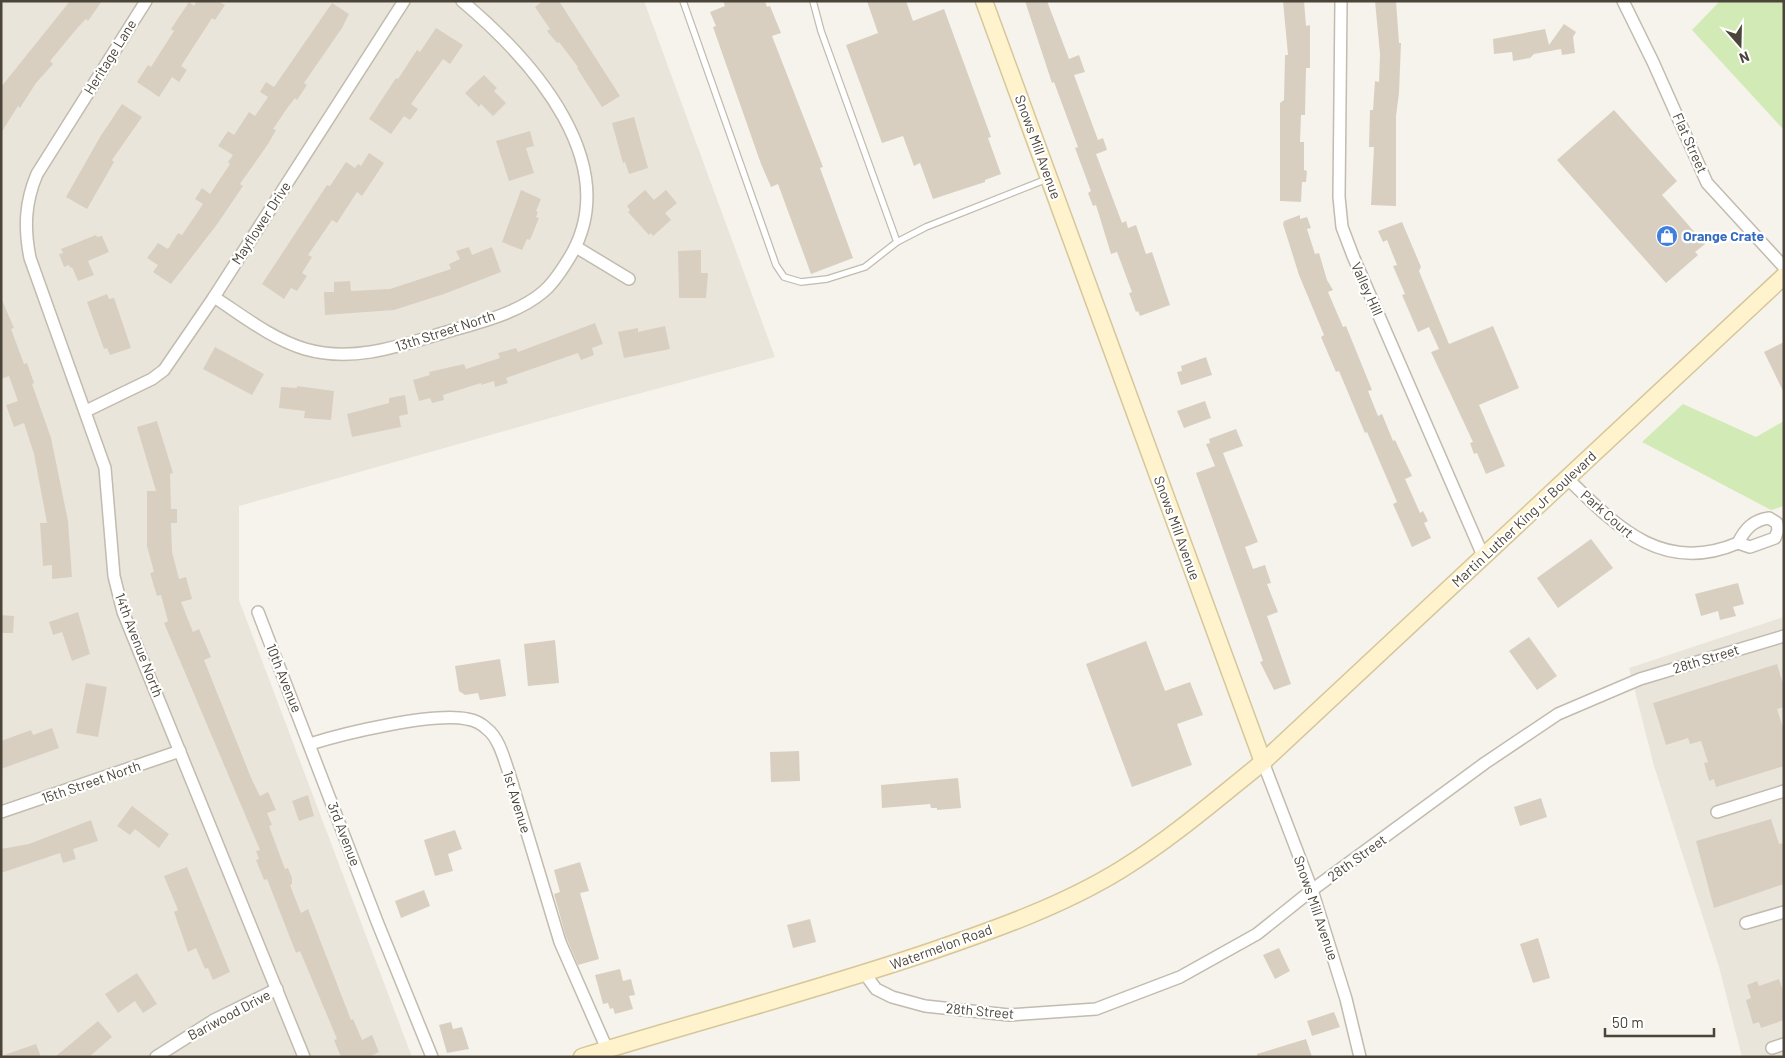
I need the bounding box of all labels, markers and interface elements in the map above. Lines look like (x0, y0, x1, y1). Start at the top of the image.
street label: Heritage Lane (80, 16, 139, 97)
north arrow (1715, 20, 1765, 70)
text: N (1737, 48, 1752, 67)
street label: Snows Mill Avenue (1012, 92, 1065, 201)
street label: Flat Street (1670, 110, 1711, 176)
street label: Mayflower Drive (227, 178, 294, 267)
shop icon: Orange Crate (1655, 224, 1679, 248)
place label: Orange Crate (1683, 227, 1764, 244)
street label: Valley Hill (1348, 259, 1387, 318)
street label: 13th Street North (393, 306, 497, 355)
street label: Martin Luther King Jr Boulevard (1448, 447, 1599, 590)
street label: Snows Mill Avenue (1151, 473, 1204, 582)
street label: Park Court (1577, 486, 1637, 541)
street label: 14th Avenue North (112, 590, 167, 699)
street label: 28th Street (1671, 640, 1741, 677)
street label: 10th Avenue (263, 641, 306, 715)
street label: 15th Street North (39, 757, 143, 806)
street label: 1st Avenue (500, 769, 535, 835)
street label: 3rd Avenue (324, 799, 364, 868)
street label: 28th Street (1324, 831, 1389, 885)
street label: Snows Mill Avenue (1291, 853, 1342, 962)
street label: Watermelon Road (888, 920, 994, 973)
street label: Bariwood Drive (184, 986, 273, 1043)
street label: 28th Street (945, 999, 1015, 1022)
scale bar (1605, 1006, 1714, 1038)
text: 50 m (1612, 1013, 1644, 1031)

